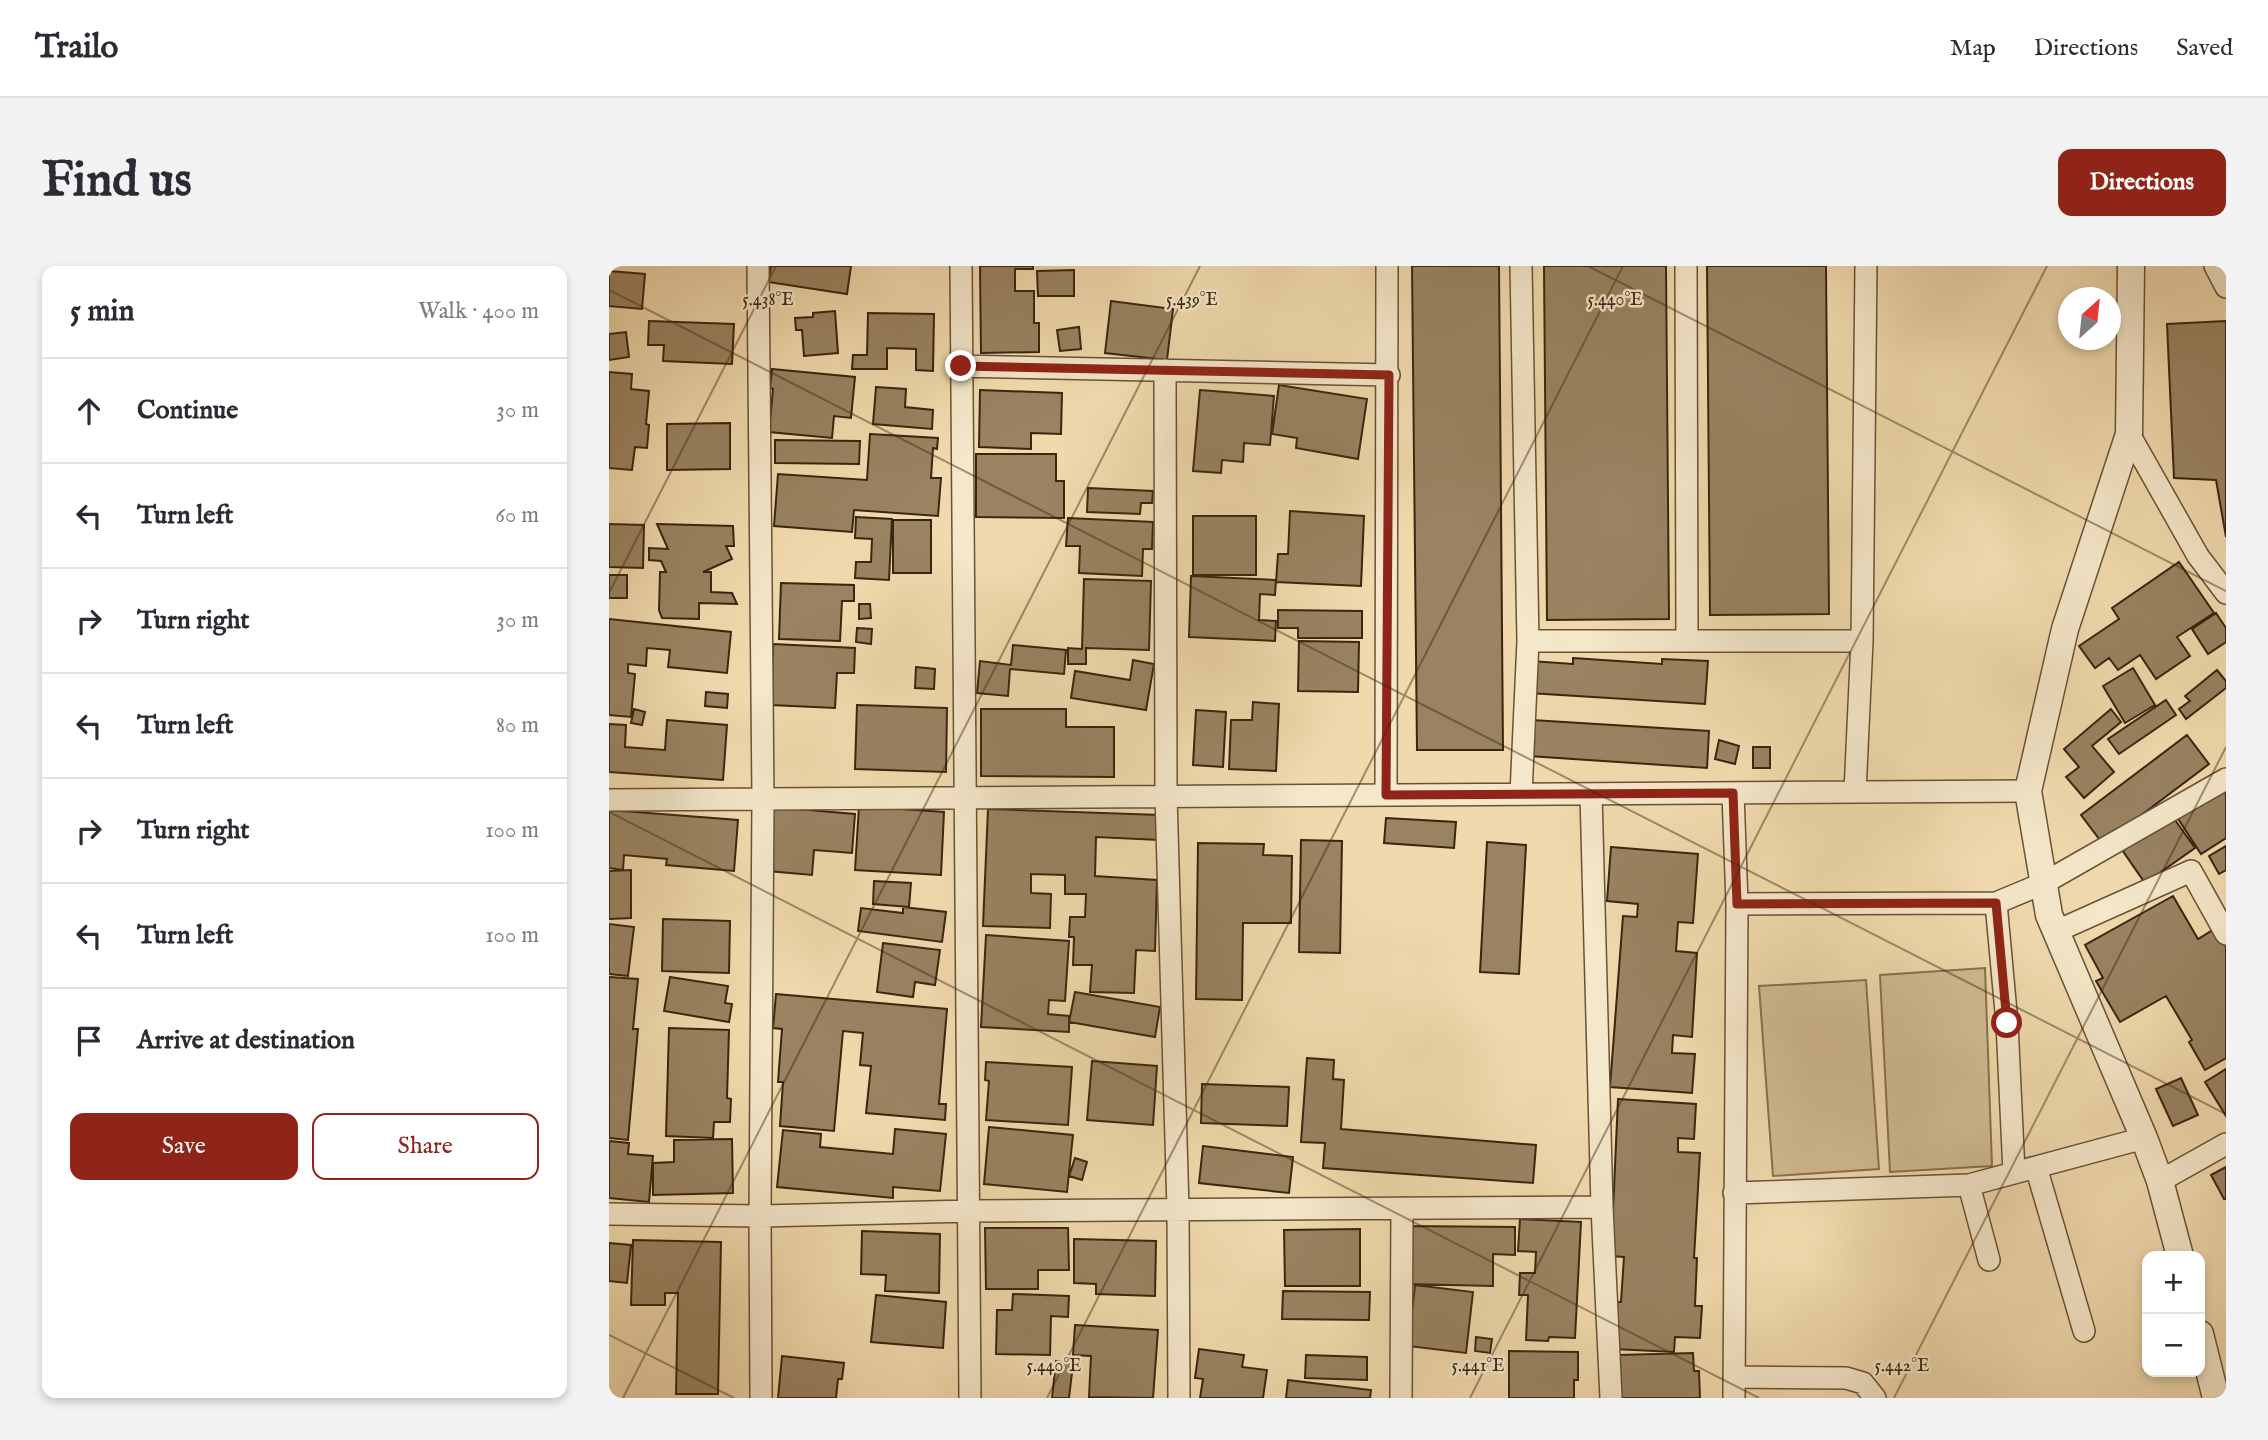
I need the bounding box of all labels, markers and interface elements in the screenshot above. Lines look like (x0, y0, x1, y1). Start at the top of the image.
text: Trailo (35, 27, 118, 69)
text: Map (1950, 33, 1996, 64)
text: Directions (2034, 33, 2138, 64)
text: Saved (2176, 33, 2233, 64)
button: Directions (2058, 149, 2226, 216)
text: Find us (42, 151, 192, 213)
north arrow (2058, 287, 2121, 350)
text: 5.438°E (742, 289, 794, 312)
text: 5.439°E (1166, 289, 1218, 312)
text: 5.440°E (1587, 289, 1643, 312)
text: 5 min (70, 293, 135, 331)
text: Walk · 400 m (418, 297, 539, 326)
route end (945, 350, 976, 381)
icon: ahead (70, 392, 108, 430)
text: Continue (137, 394, 238, 427)
text: 30 m (496, 396, 539, 425)
icon: left (70, 497, 108, 535)
text: Turn left (137, 499, 234, 532)
text: 60 m (495, 501, 539, 530)
icon: right (70, 602, 108, 640)
text: Turn right (137, 604, 250, 637)
text: 30 m (496, 606, 539, 635)
icon: left (70, 707, 108, 745)
text: Turn left (137, 709, 234, 742)
text: 80 m (496, 711, 539, 740)
icon: right (70, 812, 108, 850)
text: Turn right (137, 814, 250, 847)
text: 100 m (485, 816, 539, 845)
icon: left (70, 917, 108, 955)
text: Turn left (137, 919, 234, 952)
text: 100 m (485, 921, 539, 950)
route start (1991, 1007, 2022, 1038)
icon: arrive (70, 1022, 108, 1060)
text: Arrive at destination (137, 1024, 355, 1057)
button: Save (70, 1113, 298, 1180)
button: Share (312, 1113, 539, 1180)
map controls (2142, 1251, 2205, 1377)
button: + (2142, 1251, 2205, 1314)
button: − (2142, 1314, 2205, 1377)
text: 5.440°E (1026, 1355, 1082, 1378)
text: 5.441°E (1451, 1355, 1505, 1378)
text: 5.442°E (1875, 1355, 1929, 1378)

